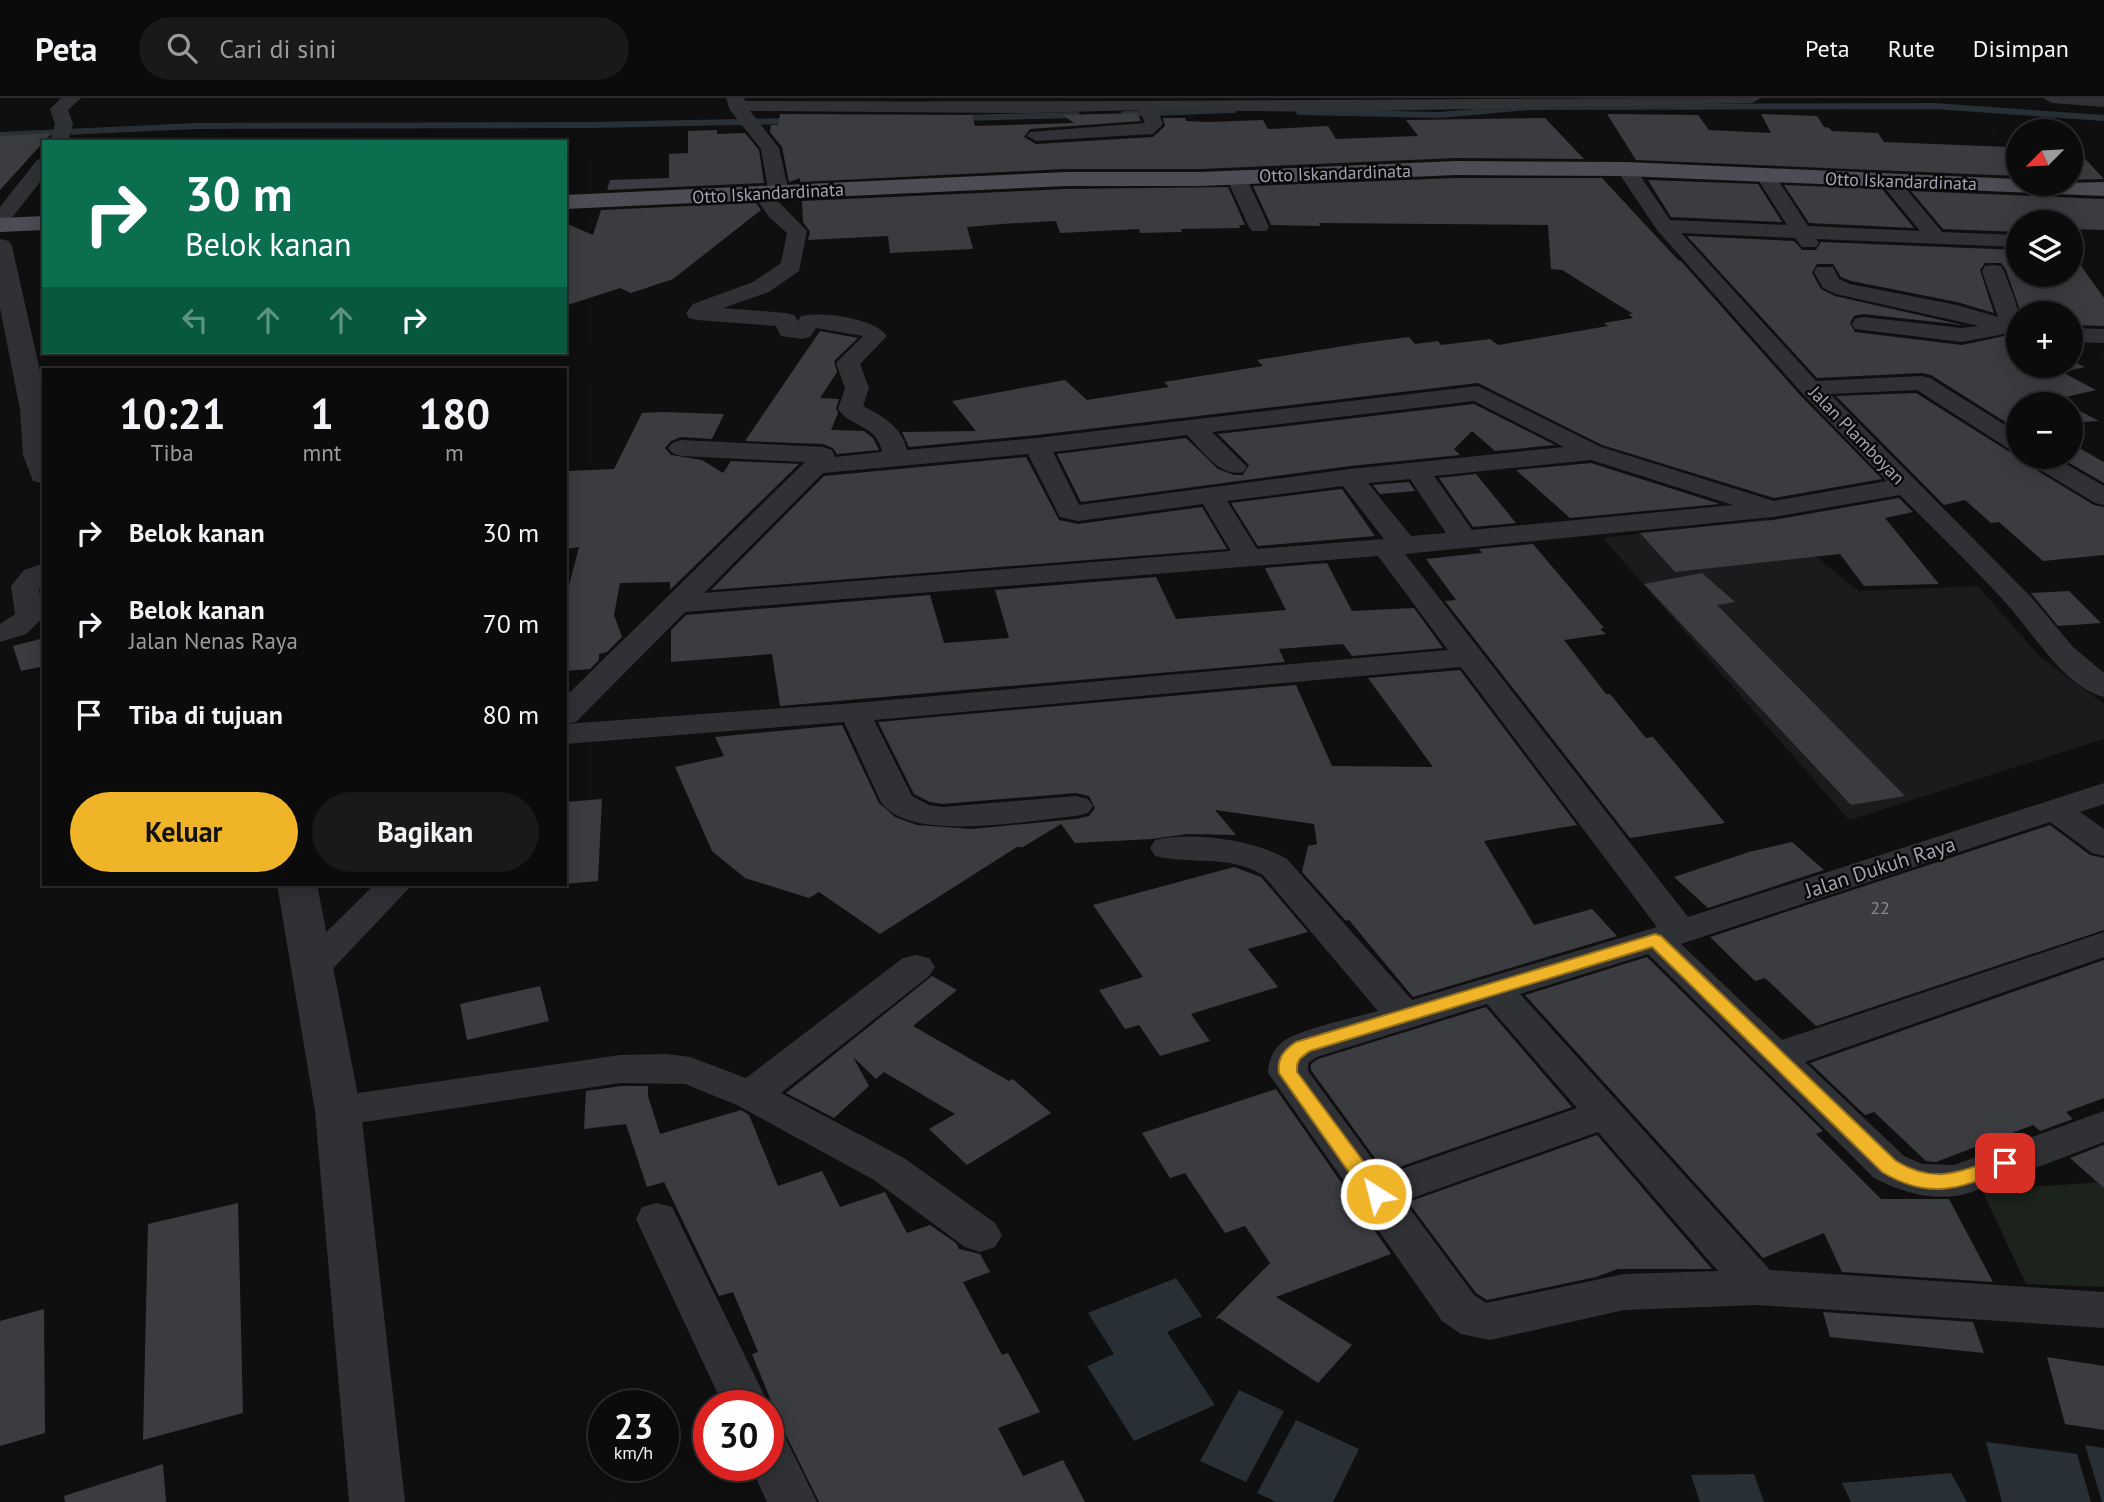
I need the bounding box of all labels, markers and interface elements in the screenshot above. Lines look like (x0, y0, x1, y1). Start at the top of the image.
search box (139, 17, 629, 80)
text: Peta (35, 27, 97, 70)
icon: search (163, 29, 201, 67)
text: Cari di sini (219, 32, 336, 65)
text: Peta (1805, 33, 1850, 64)
text: Rute (1888, 33, 1935, 64)
text: Disimpan (1973, 33, 2069, 64)
north arrow (2006, 119, 2082, 196)
map controls (2006, 119, 2083, 469)
street label: Otto Iskandardinata (1259, 159, 1411, 187)
text: 30 m (185, 161, 292, 225)
street label: Otto Iskandardinata (1825, 167, 1977, 195)
icon: right (70, 168, 161, 259)
street label: Otto Iskandardinata (691, 178, 845, 208)
button: layers (2006, 210, 2083, 287)
text: Belok kanan (185, 223, 351, 265)
icon: left (176, 301, 214, 339)
icon: ahead (249, 301, 287, 339)
icon: ahead (322, 301, 360, 339)
icon: right (395, 301, 433, 339)
button: + (2006, 301, 2083, 378)
street label: Jalan Plamboyan (1804, 380, 1910, 489)
text: 10:21 (119, 386, 226, 441)
text: 1 (310, 386, 334, 441)
text: 180 (419, 386, 490, 441)
button: − (2006, 392, 2083, 469)
text: Tiba (151, 438, 194, 467)
text: mnt (303, 438, 342, 467)
text: m (445, 438, 464, 467)
icon: right (70, 514, 108, 552)
text: Belok kanan (129, 516, 265, 549)
text: 30 m (483, 516, 539, 549)
text: Belok kanan (129, 593, 265, 626)
icon: right (70, 605, 108, 643)
text: 70 m (483, 607, 539, 640)
text: Jalan Nenas Raya (129, 626, 298, 655)
icon: arrive (70, 696, 108, 734)
text: Tiba di tujuan (129, 698, 283, 731)
text: 80 m (483, 698, 539, 731)
button: Keluar (70, 792, 298, 872)
button: Bagikan (312, 792, 539, 872)
street label: Jalan Dukuh Raya (1800, 830, 1959, 904)
house number: 22 (1870, 896, 1890, 919)
pin (1975, 1133, 2035, 1193)
icon: arrive (1986, 1144, 2024, 1182)
position arrow (1339, 1157, 1413, 1231)
speed limit sign: 30 (693, 1390, 784, 1481)
text: 23 (614, 1403, 653, 1449)
text: km/h (614, 1441, 653, 1464)

